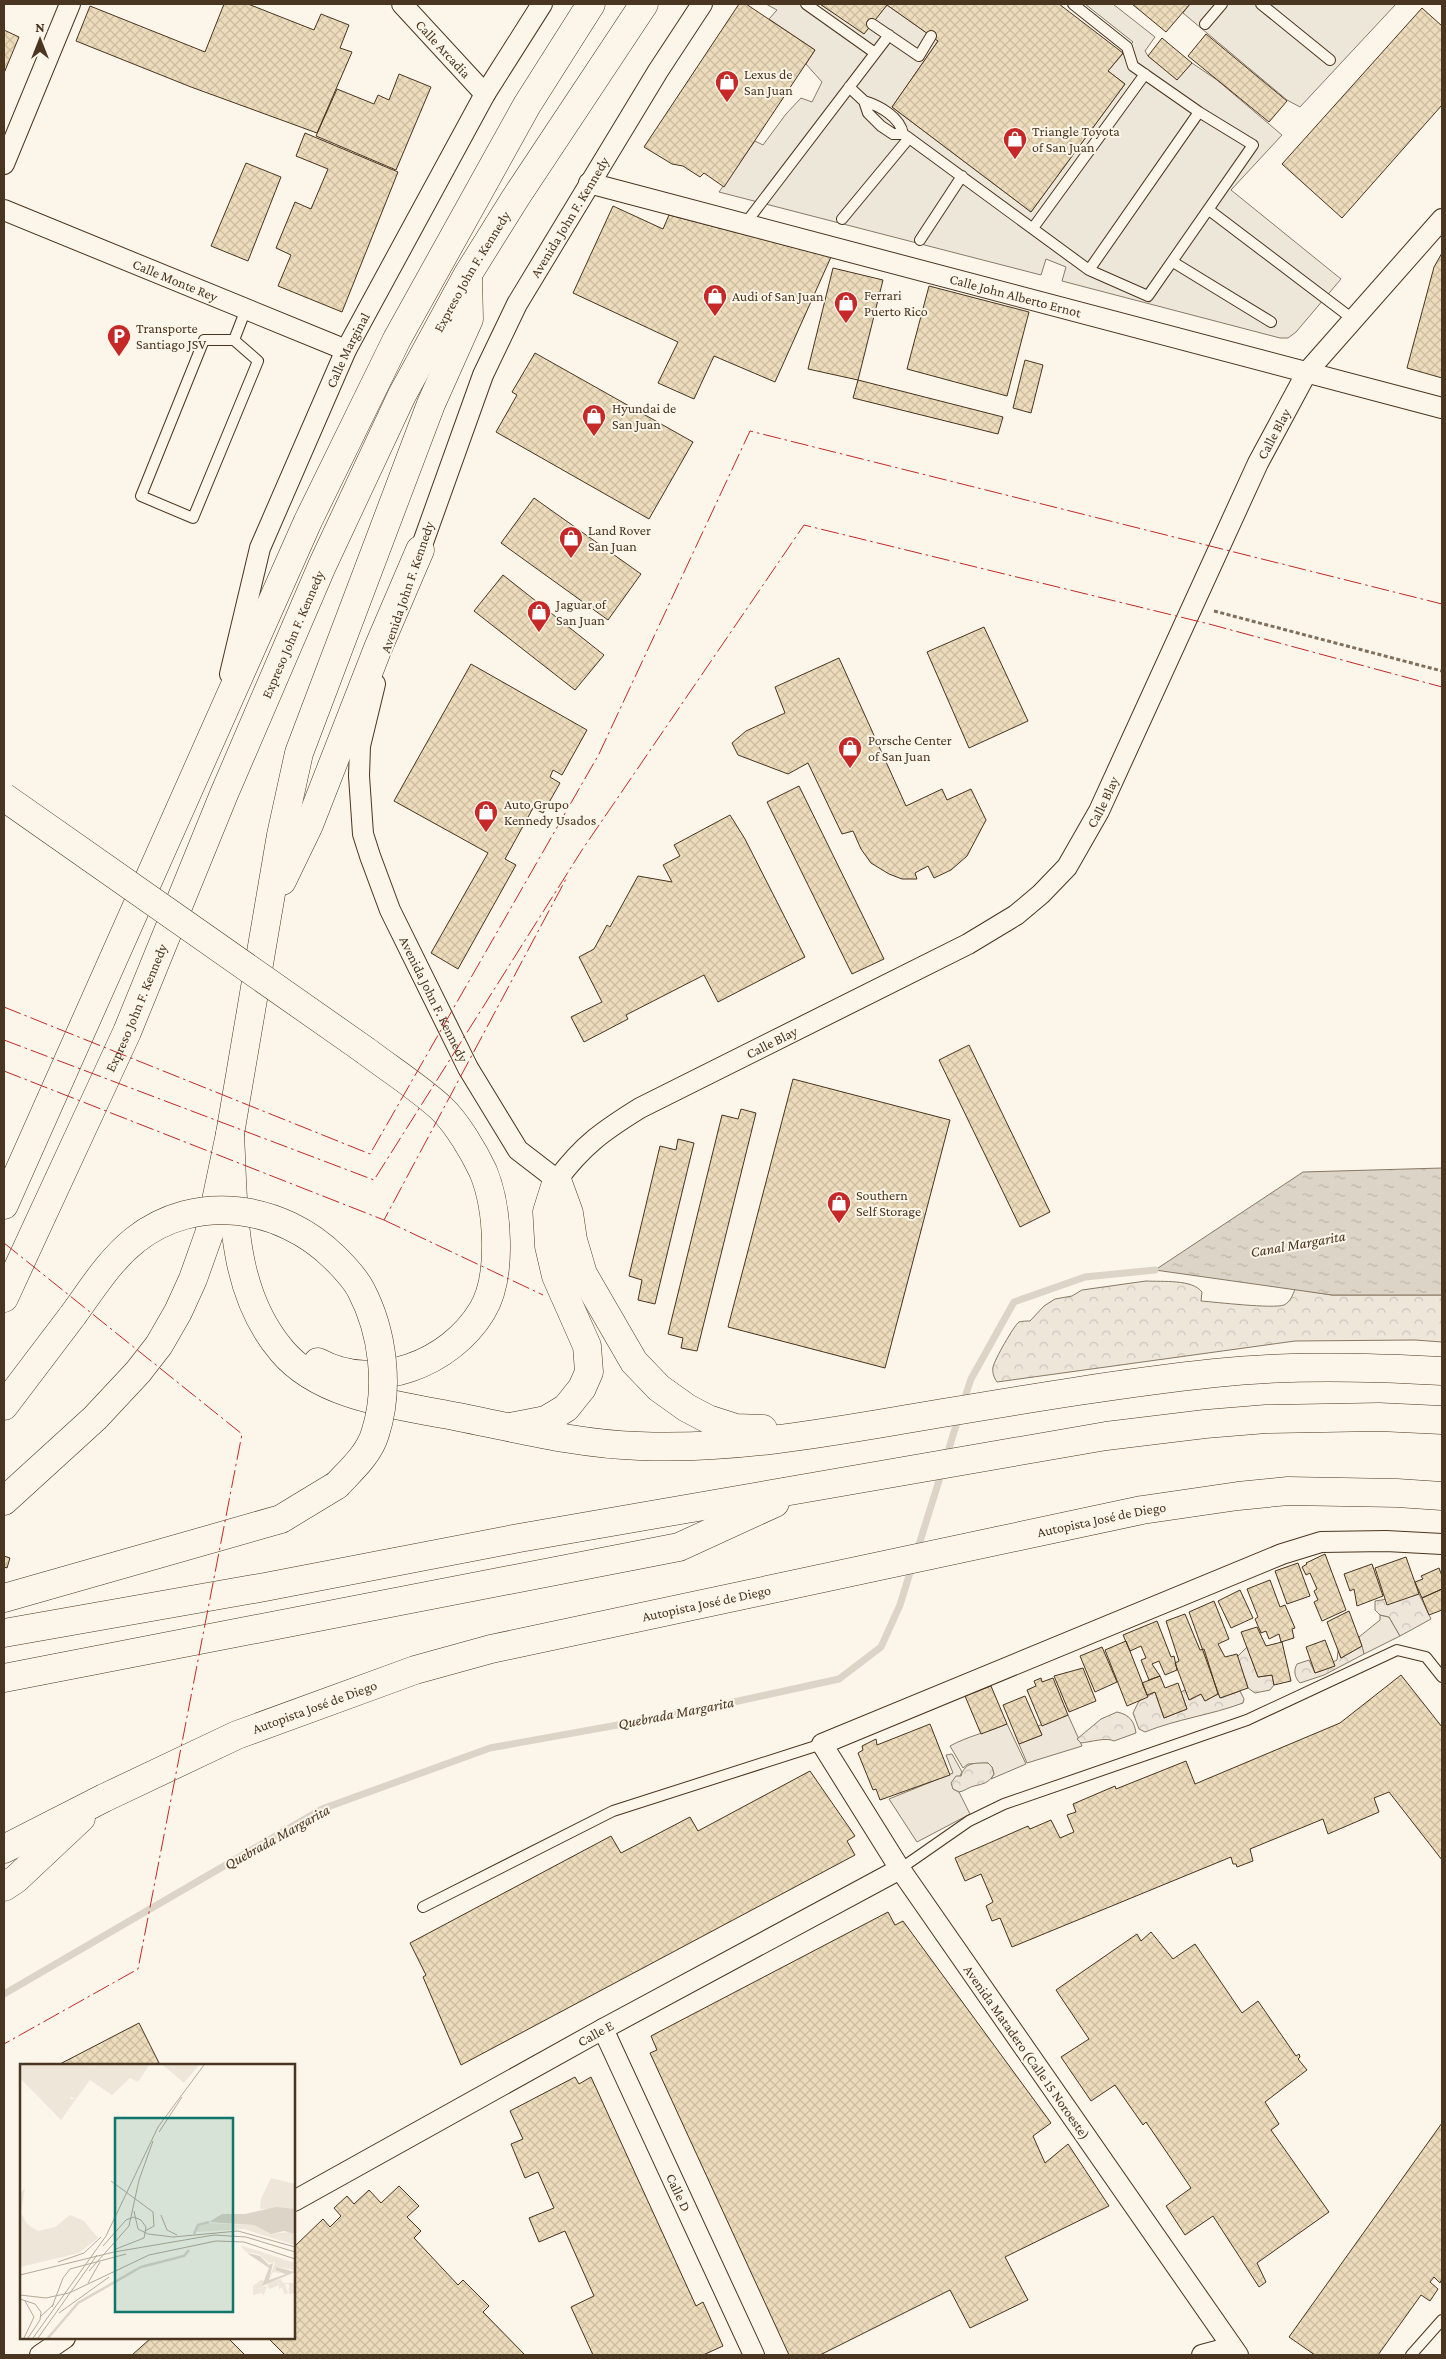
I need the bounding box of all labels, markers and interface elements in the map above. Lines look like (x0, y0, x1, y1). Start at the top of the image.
north arrow (15, 15, 65, 65)
street label: Calle Arcadia (413, 16, 474, 82)
text: N (35, 19, 45, 35)
place label: Lexus de San Juan (744, 66, 793, 98)
shop icon: Lexus de San Juan (714, 69, 740, 103)
place label: Triangle Toyota of San Juan (1032, 123, 1120, 155)
shop icon: Triangle Toyota of San Juan (1002, 126, 1028, 160)
street label: Avenida John F. Kennedy (527, 153, 613, 280)
street label: Expreso John F. Kennedy (430, 207, 514, 335)
street label: Calle Monte Rey (130, 256, 221, 305)
street label: Calle John Alberto Ernot (948, 270, 1083, 321)
shop icon: Audi of San Juan (702, 283, 728, 317)
place label: Ferrari Puerto Rico (864, 287, 928, 319)
place label: Audi of San Juan (732, 288, 824, 304)
shop icon: Ferrari Puerto Rico (833, 290, 859, 324)
street label: Calle Marginal (323, 309, 373, 390)
place label: Transporte Santiago JSV (136, 320, 206, 352)
parking icon: Transporte Santiago JSV (106, 323, 132, 357)
place label: Hyundai de San Juan (612, 400, 676, 432)
shop icon: Hyundai de San Juan (581, 403, 607, 437)
street label: Calle Blay (1254, 405, 1294, 462)
street label: Avenida John F. Kennedy (377, 519, 437, 655)
place label: Land Rover San Juan (588, 522, 651, 554)
shop icon: Land Rover San Juan (558, 525, 584, 559)
street label: Expreso John F. Kennedy (258, 567, 327, 701)
place label: Jaguar of San Juan (554, 596, 607, 628)
shop icon: Jaguar of San Juan (526, 599, 552, 633)
place label: Porsche Center of San Juan (868, 732, 952, 764)
shop icon: Porsche Center of San Juan (837, 735, 863, 769)
street label: Calle Blay (1083, 773, 1122, 830)
place label: Auto Grupo Kennedy Usados (504, 796, 596, 828)
shop icon: Auto Grupo Kennedy Usados (473, 799, 499, 833)
street label: Avenida John F. Kennedy (396, 934, 472, 1065)
street label: Expreso John F. Kennedy (102, 941, 170, 1074)
street label: Calle Blay (743, 1022, 800, 1062)
place label: Southern Self Storage (856, 1187, 921, 1219)
shop icon: Southern Self Storage (826, 1190, 852, 1224)
water label: Canal Margarita (1249, 1228, 1347, 1261)
street label: Autopista José de Diego (1036, 1499, 1167, 1540)
street label: Autopista José de Diego (640, 1581, 772, 1625)
street label: Autopista José de Diego (250, 1677, 379, 1737)
water label: Quebrada Margarita (617, 1694, 736, 1733)
water label: Quebrada Margarita (222, 1801, 333, 1873)
street label: Avenida Matadero (Calle 15 Noroeste) (960, 1962, 1093, 2143)
street label: Calle E (575, 2017, 616, 2050)
inset map (20, 2064, 295, 2339)
street label: Calle D (663, 2171, 694, 2214)

